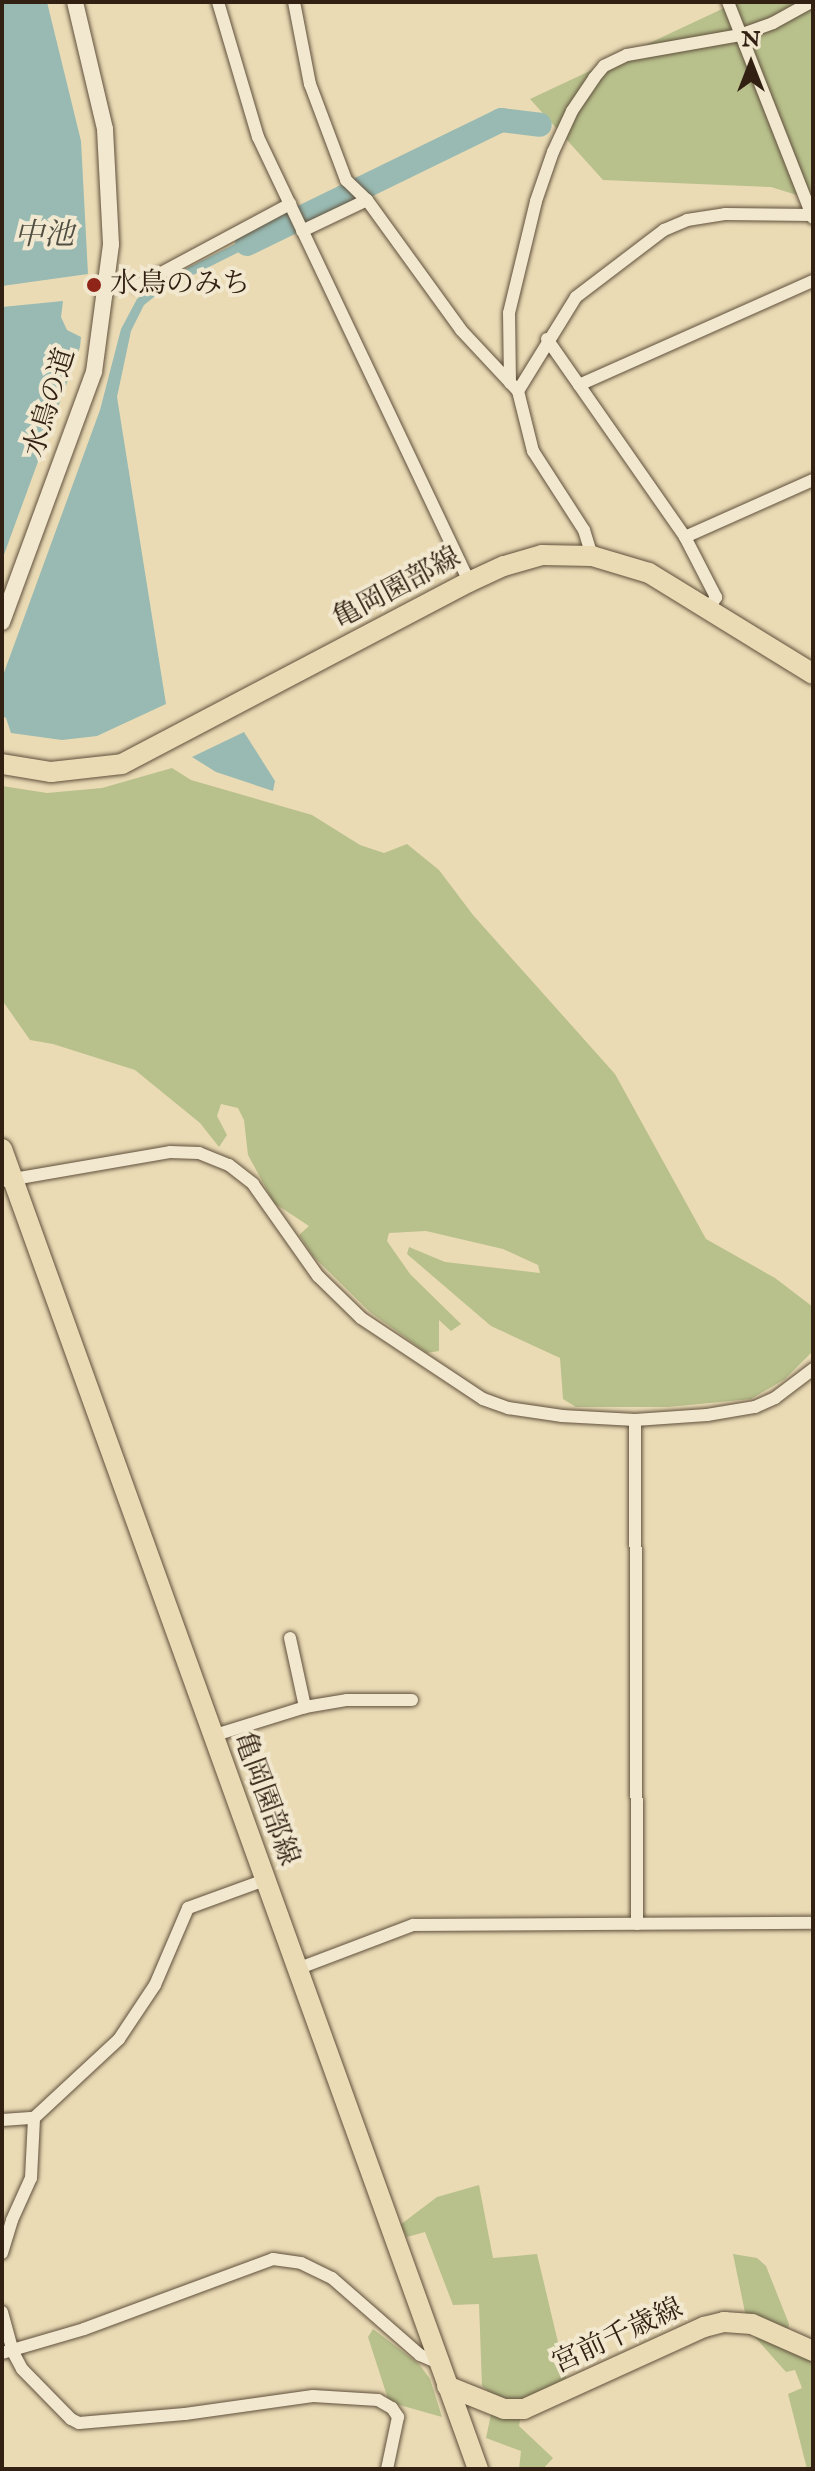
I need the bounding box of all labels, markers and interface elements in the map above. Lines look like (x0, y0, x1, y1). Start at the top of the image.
north arrow (711, 24, 791, 104)
text: N (741, 26, 761, 54)
water label: 中池 (14, 218, 74, 254)
place label: 水鳥のみち (110, 268, 250, 302)
marker: 水鳥のみち (85, 276, 103, 294)
street label: 水鳥の道 (19, 345, 83, 461)
street label: 亀岡園部線 (327, 541, 467, 637)
street label: 亀岡園部線 (225, 1727, 305, 1871)
street label: 宮前千歳線 (547, 2292, 689, 2382)

